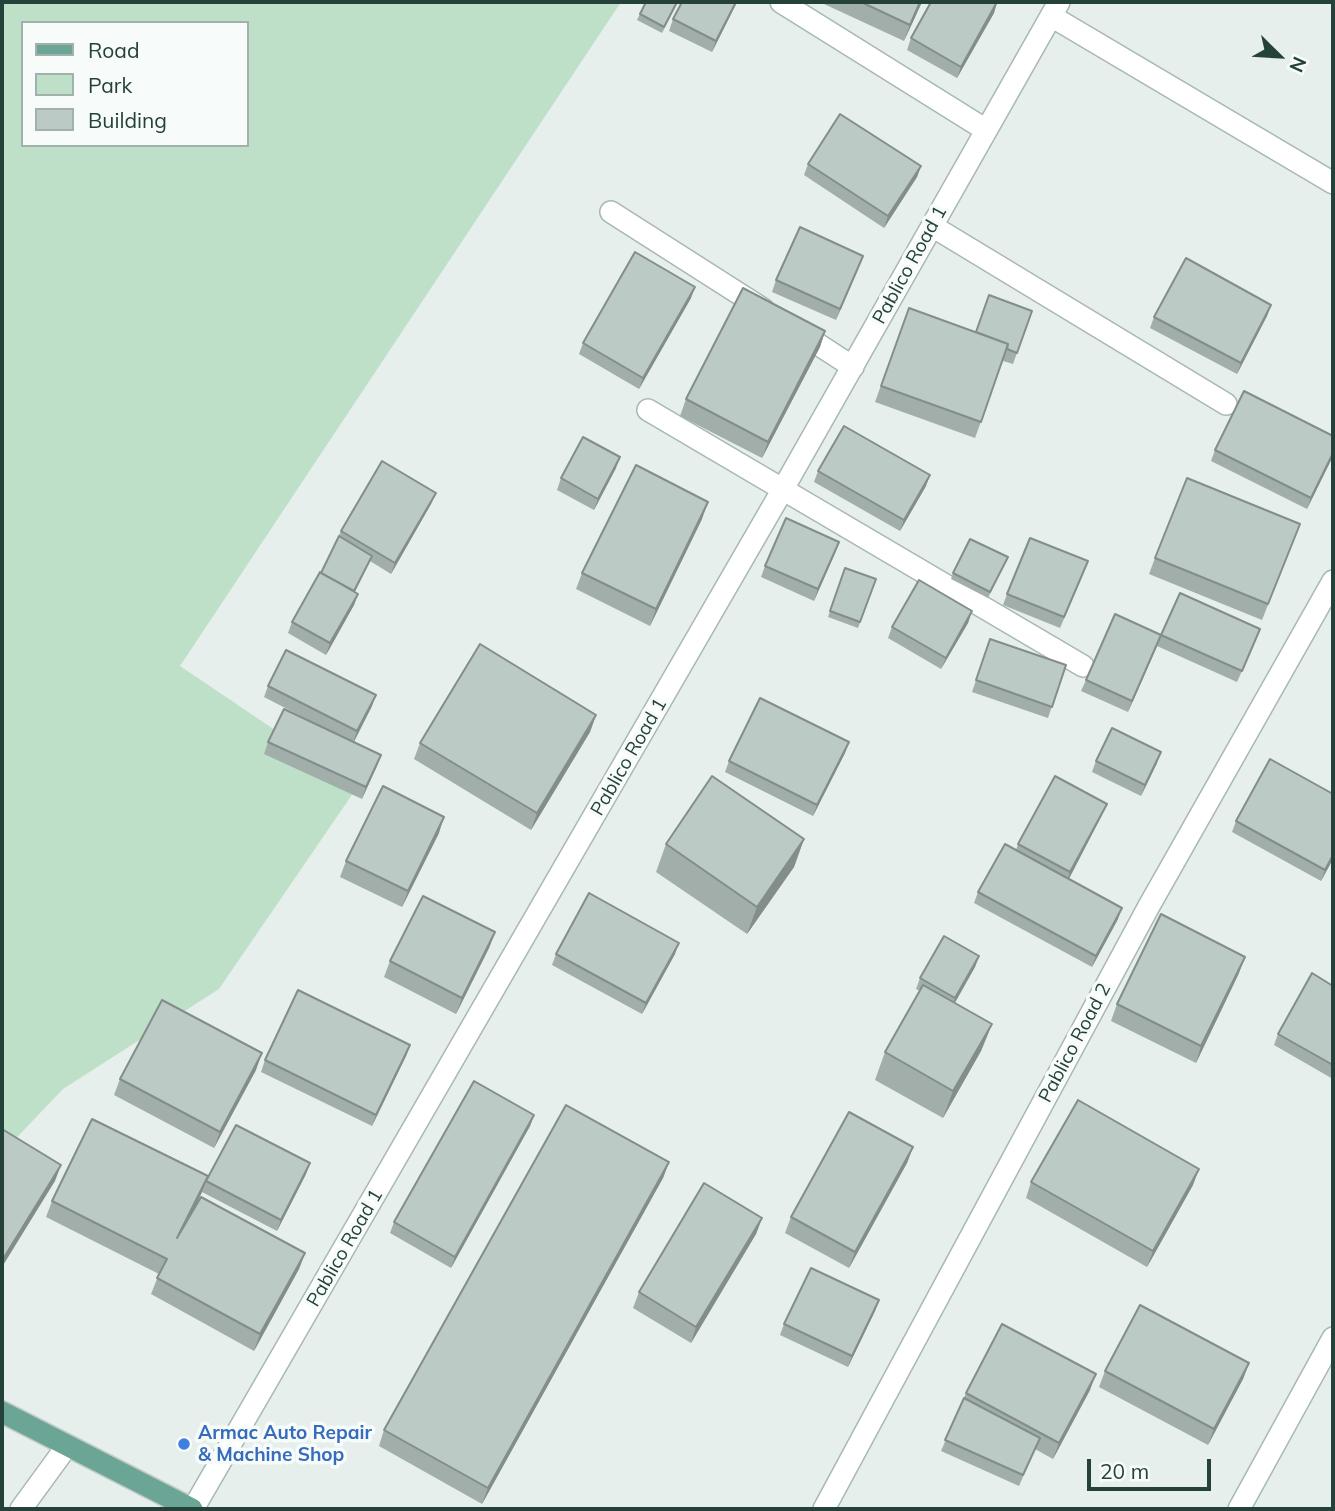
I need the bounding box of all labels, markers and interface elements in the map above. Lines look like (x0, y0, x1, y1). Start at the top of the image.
legend (21, 21, 248, 147)
north arrow (1244, 21, 1314, 91)
text: Road (88, 37, 139, 63)
text: N (1284, 53, 1312, 76)
text: Park (88, 72, 132, 98)
text: Building (88, 107, 167, 133)
street label: Pablico Road 1 (868, 202, 952, 328)
street label: Pablico Road 1 (586, 694, 672, 820)
street label: Pablico Road 2 (1034, 979, 1116, 1107)
street label: Pablico Road 1 (302, 1185, 388, 1311)
place label: Armac Auto Repair & Machine Shop (198, 1422, 372, 1466)
marker: Armac Auto Repair & Machine Shop (176, 1436, 192, 1452)
scale bar (1090, 1444, 1214, 1488)
text: 20 m (1100, 1458, 1149, 1484)

